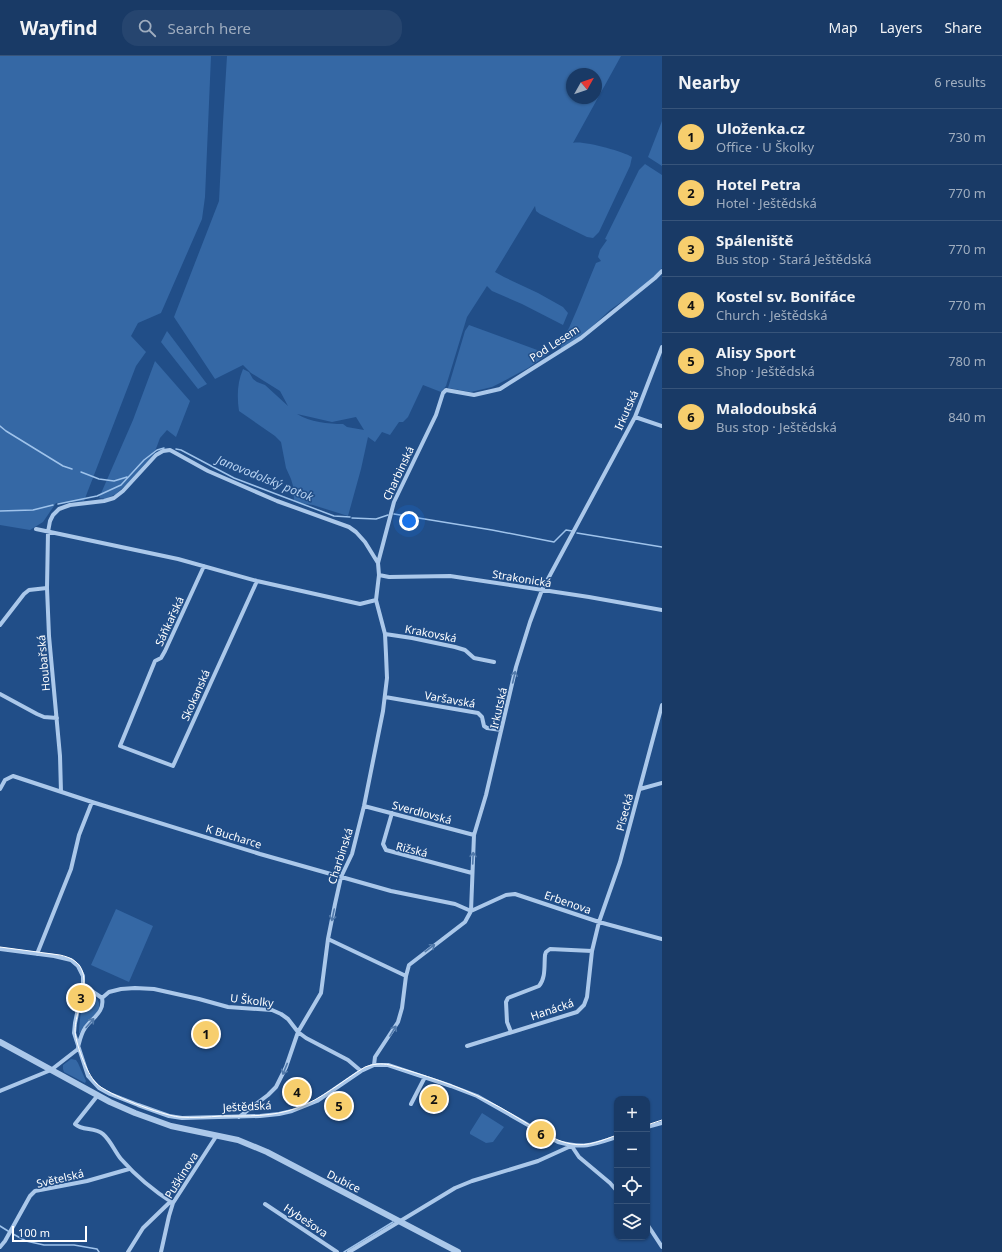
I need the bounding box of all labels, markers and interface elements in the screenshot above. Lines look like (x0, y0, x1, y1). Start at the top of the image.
search box (122, 10, 402, 46)
text: Wayfind (20, 15, 98, 41)
icon: search (136, 17, 158, 39)
text: Search here (168, 18, 251, 38)
text: Map (829, 18, 858, 37)
text: Layers (880, 18, 922, 37)
text: Share (944, 18, 982, 37)
north arrow (566, 68, 602, 104)
text: Nearby (678, 71, 740, 94)
text: 6 results (934, 73, 986, 91)
text: Uloženka.cz (716, 118, 805, 138)
text: 1 (687, 128, 695, 146)
text: 730 m (948, 128, 986, 146)
text: Office · U Školky (716, 138, 814, 156)
text: Hotel Petra (716, 174, 801, 194)
text: 2 (687, 184, 695, 202)
text: 770 m (948, 184, 986, 202)
text: Hotel · Ještědská (716, 194, 817, 212)
text: Spáleniště (716, 230, 793, 250)
text: 3 (687, 240, 695, 258)
text: 770 m (948, 240, 986, 258)
text: Bus stop · Stará Ještědská (716, 250, 872, 268)
text: Kostel sv. Bonifáce (716, 286, 855, 306)
text: 4 (687, 296, 695, 314)
text: 770 m (948, 296, 986, 314)
text: Church · Ještědská (716, 306, 828, 324)
street label: Pod Lesem (526, 321, 582, 365)
text: Alisy Sport (716, 342, 796, 362)
text: 5 (687, 352, 695, 370)
text: 780 m (948, 352, 986, 370)
text: Shop · Ještědská (716, 362, 815, 380)
street label: Irkutská (611, 388, 641, 432)
text: Malodoubská (716, 398, 817, 418)
text: 6 (687, 408, 695, 426)
text: 840 m (948, 408, 986, 426)
text: Bus stop · Ještědská (716, 418, 837, 436)
street label: Charbinská (379, 443, 417, 503)
water label: Janovodolský potok (212, 450, 317, 506)
your location (399, 511, 419, 531)
street label: Strakonická (491, 566, 553, 590)
street label: Sáňkařská (151, 594, 187, 648)
street label: Krakovská (404, 621, 458, 645)
street label: Houbařská (33, 634, 53, 692)
street label: Skokanská (177, 667, 213, 723)
one-way arrow (511, 671, 519, 684)
street label: Irkutská (486, 686, 510, 730)
street label: Varšavská (423, 687, 477, 711)
street label: Písecká (612, 792, 636, 832)
street label: Sverdlovská (391, 797, 453, 827)
street label: K Bucharce (204, 820, 264, 852)
street label: Charbinská (324, 826, 356, 886)
street label: Rižská (395, 838, 429, 860)
one-way arrow (469, 852, 477, 865)
street label: Erbenova (543, 887, 593, 917)
one-way arrow (328, 908, 336, 921)
one-way arrow (425, 944, 436, 953)
pin: 3 (68, 983, 94, 1013)
street label: U Školky (229, 990, 275, 1010)
street label: Hanácká (528, 995, 576, 1023)
one-way arrow (85, 1018, 94, 1028)
pin: 1 (193, 1019, 219, 1049)
one-way arrow (389, 1025, 397, 1037)
one-way arrow (280, 1062, 288, 1074)
pin: 4 (284, 1077, 310, 1107)
pin: 2 (421, 1084, 447, 1114)
pin: 5 (326, 1091, 352, 1121)
map controls (614, 1096, 650, 1240)
button: + (614, 1096, 650, 1132)
street label: Ještědská (221, 1097, 272, 1115)
pin: 6 (528, 1119, 554, 1149)
button: − (614, 1132, 650, 1168)
street label: Puškinova (161, 1149, 201, 1201)
street label: Světelská (35, 1165, 85, 1191)
street label: Dubice (325, 1166, 363, 1196)
button: locate (614, 1168, 650, 1204)
street label: Hybešova (281, 1200, 331, 1240)
button: layers (614, 1204, 650, 1240)
scale bar (12, 1224, 87, 1243)
text: 100 m (18, 1225, 50, 1240)

